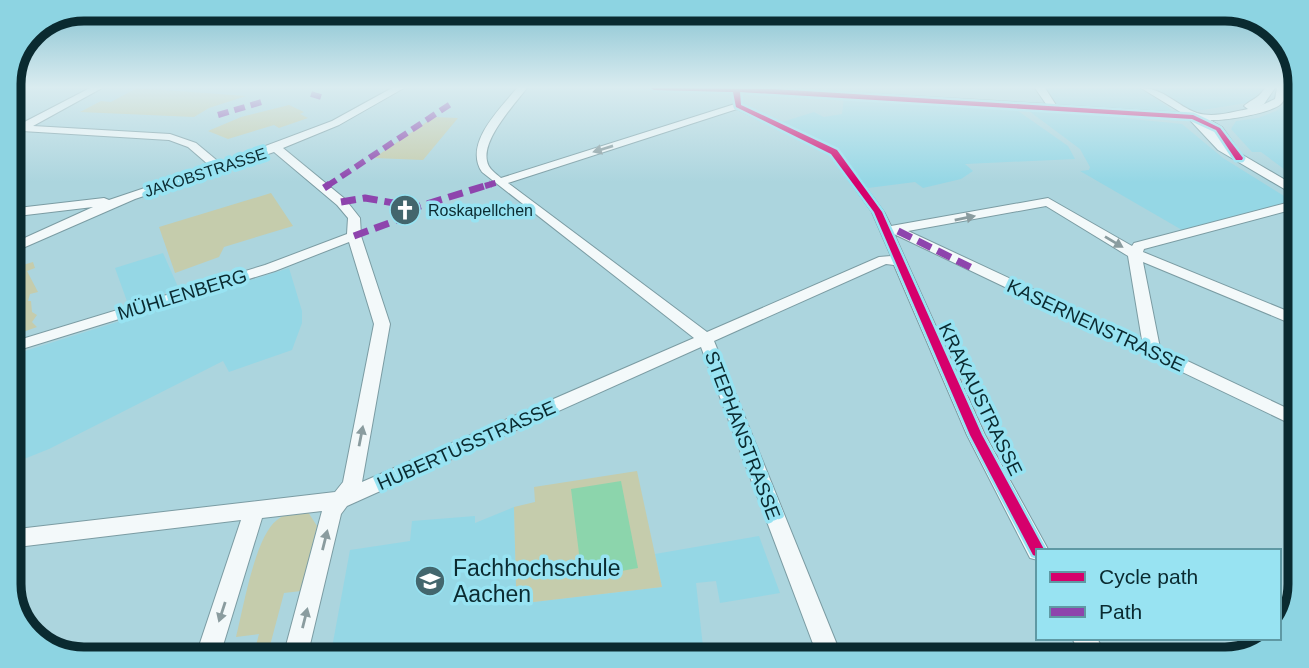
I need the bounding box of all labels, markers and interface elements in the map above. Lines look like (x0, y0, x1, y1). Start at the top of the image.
street label: JAKOBSTRASSE (142, 145, 268, 200)
one-way arrow (592, 145, 613, 155)
church icon: Roskapellchen (388, 193, 422, 227)
place label: Roskapellchen (428, 202, 533, 219)
one-way arrow (954, 213, 976, 224)
one-way arrow (1105, 235, 1124, 248)
street label: MÜHLENBERG (115, 265, 249, 324)
street label: KASERNENSTRASSE (1004, 275, 1188, 376)
street label: KRAKAUSTRASSE (935, 320, 1027, 479)
street label: STEPHANSTRASSE (701, 348, 784, 522)
street label: HUBERTUSSTRASSE (374, 397, 559, 494)
one-way arrow (356, 425, 367, 447)
one-way arrow (320, 529, 331, 551)
legend (1036, 549, 1281, 640)
place label: Fachhochschule Aachen (453, 555, 621, 607)
school or university icon: Fachhochschule Aachen (413, 564, 447, 598)
text: Cycle path (1099, 565, 1198, 588)
text: Path (1099, 600, 1142, 623)
one-way arrow (216, 601, 227, 622)
one-way arrow (300, 607, 311, 629)

